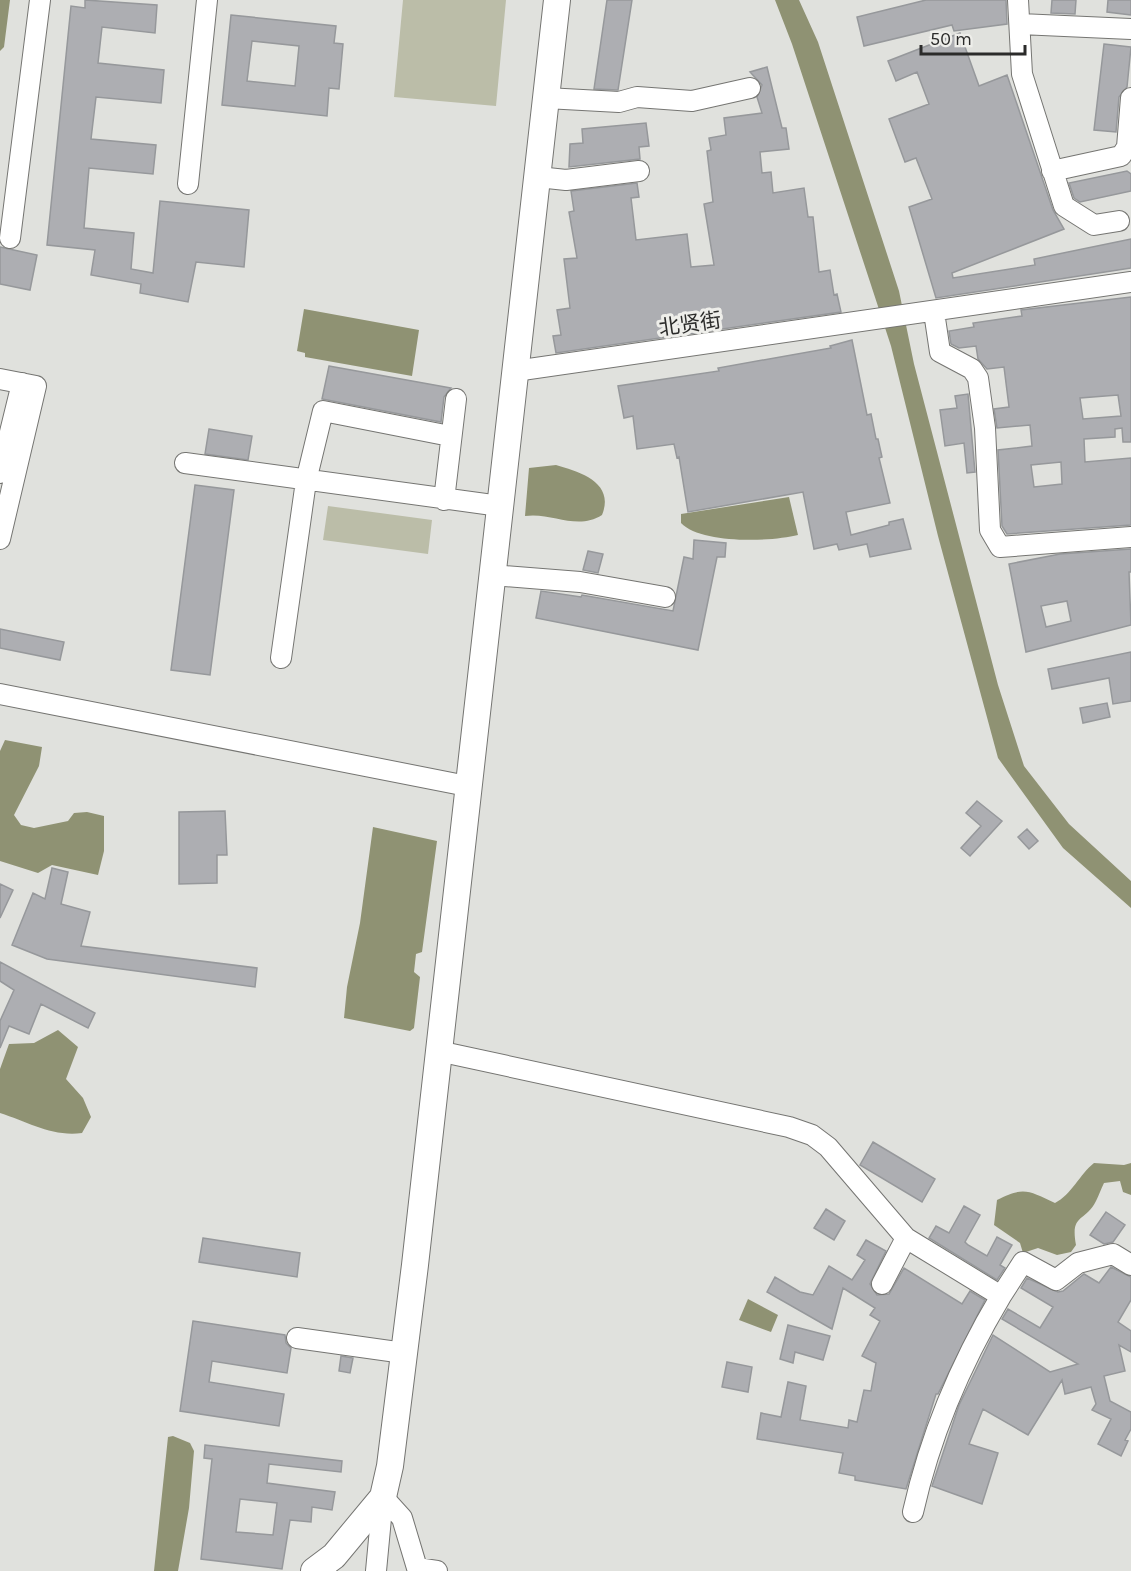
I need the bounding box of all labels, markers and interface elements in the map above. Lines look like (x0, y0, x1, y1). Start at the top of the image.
scale bar (921, 18, 1024, 56)
text: 50 m (930, 28, 972, 50)
street label: 北贤街 (657, 308, 723, 340)

